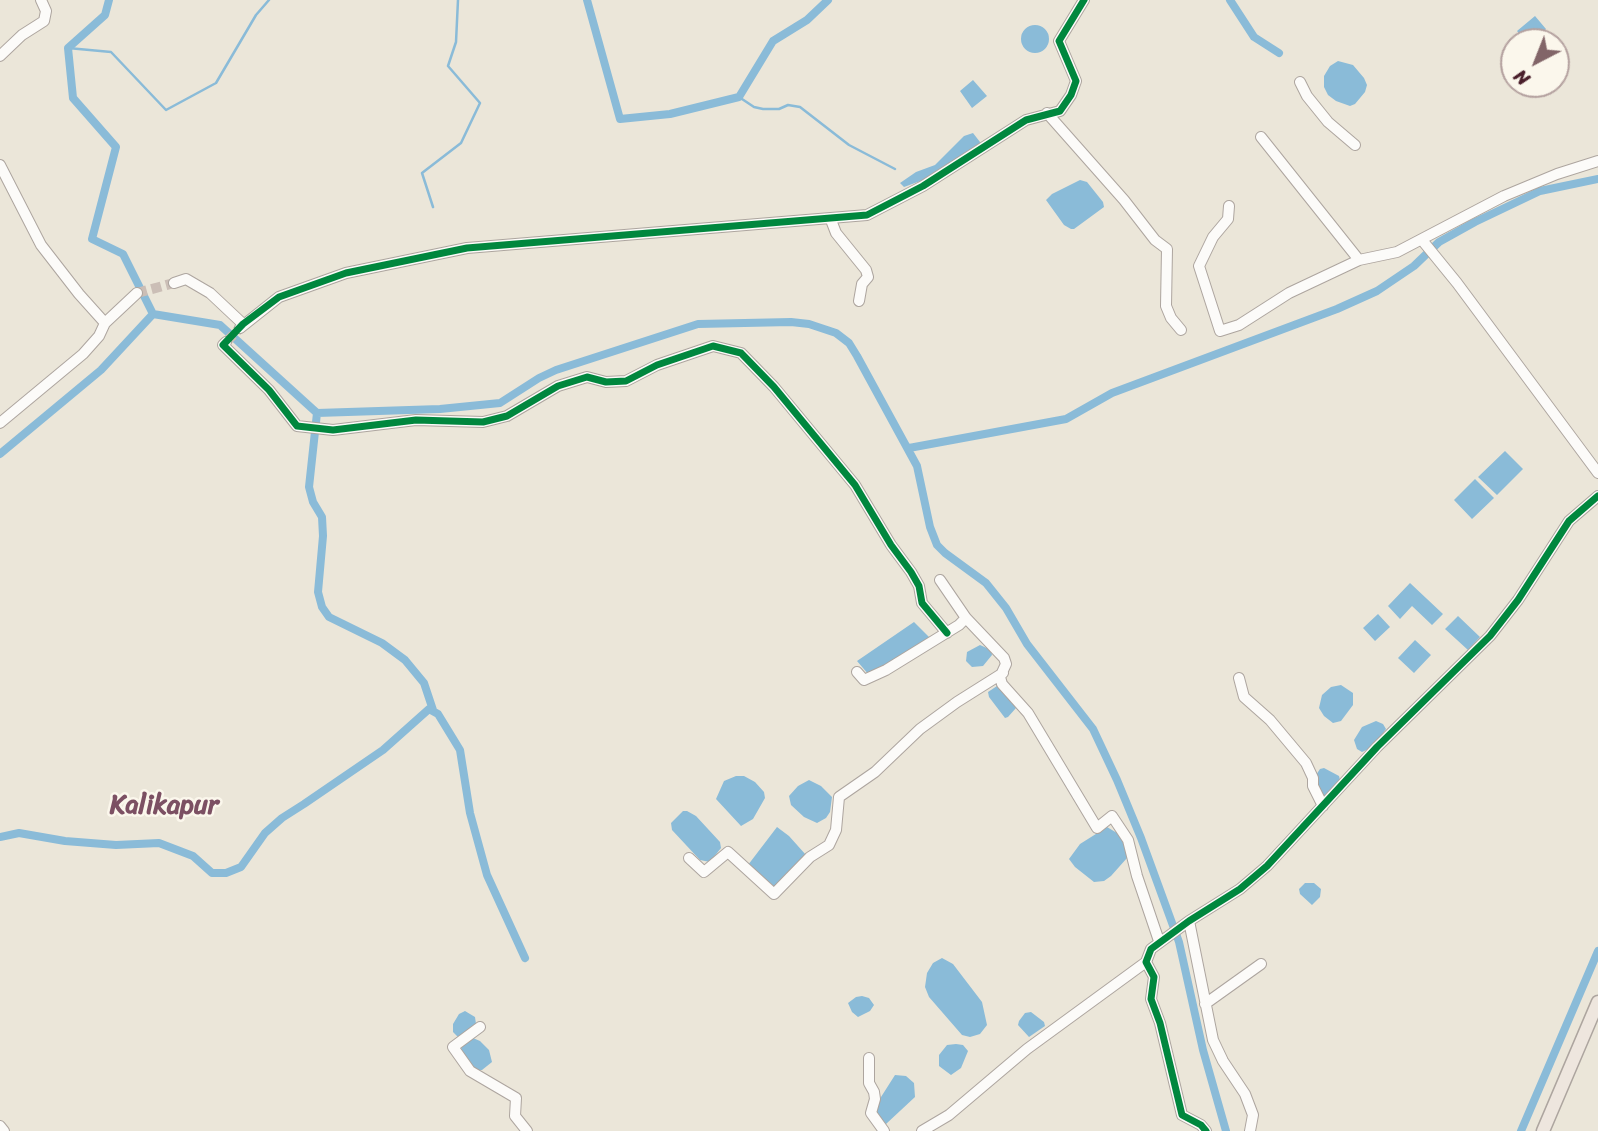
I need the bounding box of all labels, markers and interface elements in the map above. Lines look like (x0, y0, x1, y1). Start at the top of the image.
north arrow (1500, 28, 1570, 98)
text: N (1506, 61, 1538, 94)
district label: Kalikapur (110, 790, 218, 822)

